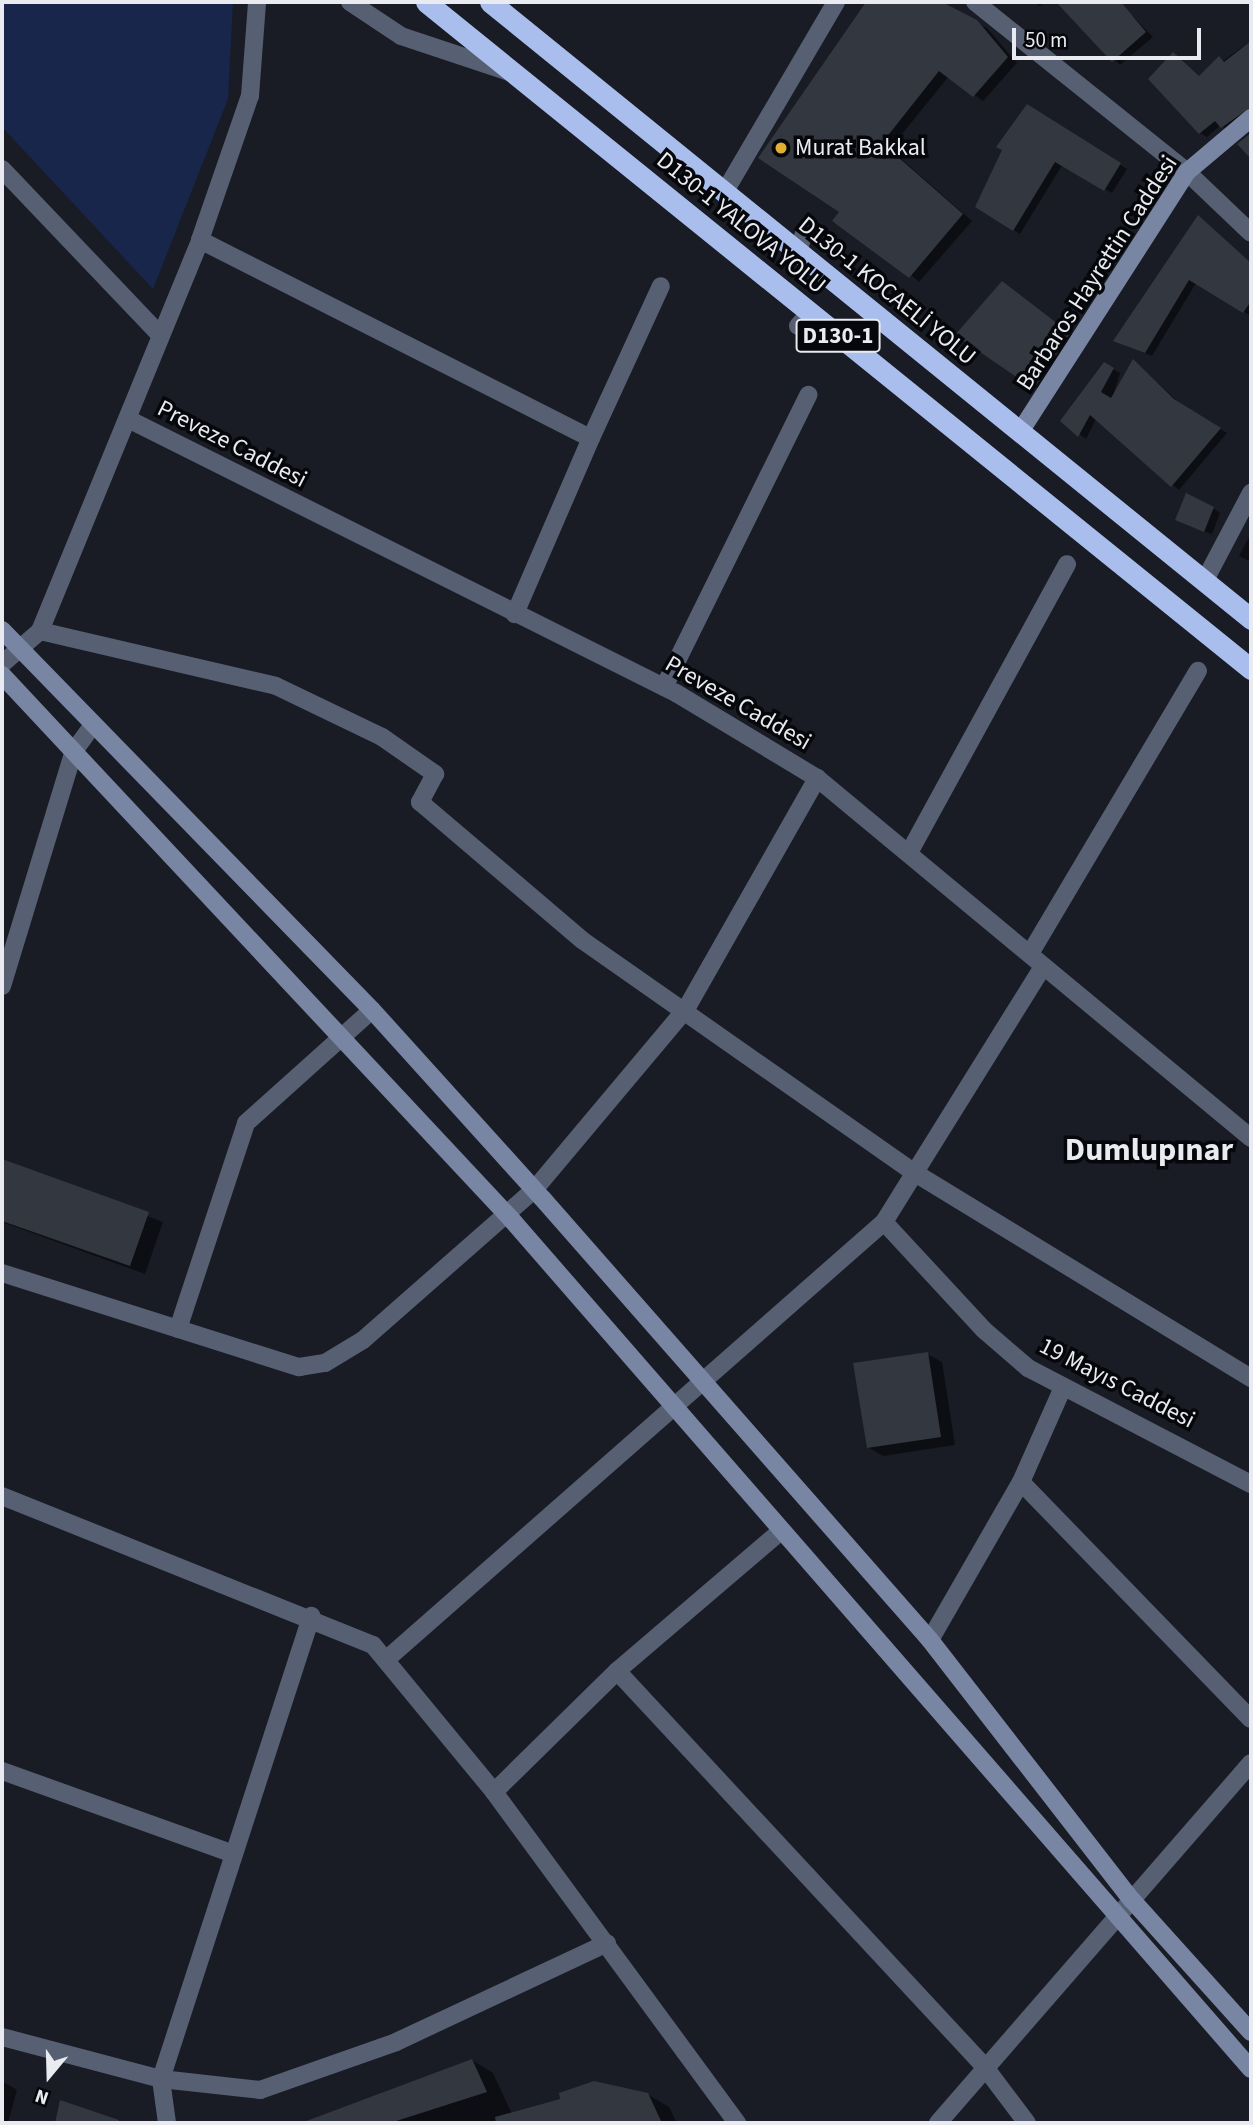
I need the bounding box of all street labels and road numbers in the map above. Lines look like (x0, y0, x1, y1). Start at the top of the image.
street label: D130-1 YALOVA YOLU (651, 146, 831, 300)
street label: Barbaros Hayrettin Caddesi (1010, 150, 1184, 396)
street label: D130-1 KOCAELİ YOLU (793, 211, 981, 371)
road number: D130-1 (794, 316, 882, 356)
street label: Preveze Caddesi (153, 394, 311, 494)
street label: Preveze Caddesi (660, 650, 816, 756)
street label: 19 Mayıs Caddesi (1035, 1331, 1199, 1435)

